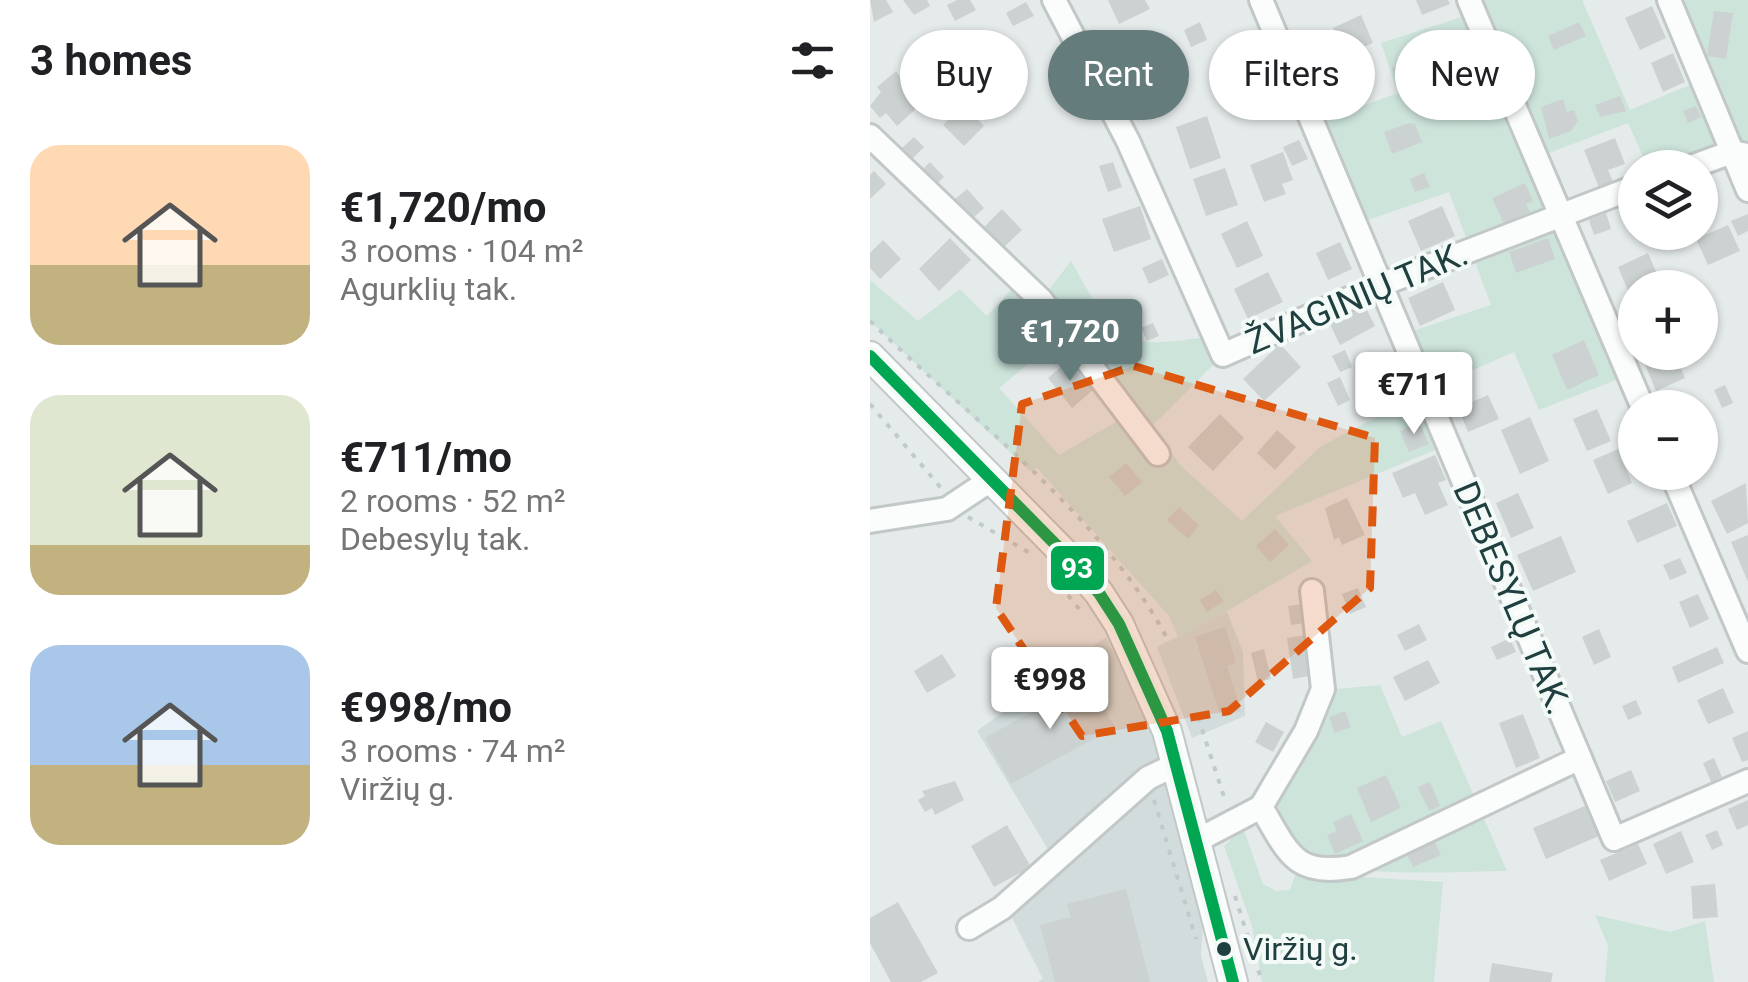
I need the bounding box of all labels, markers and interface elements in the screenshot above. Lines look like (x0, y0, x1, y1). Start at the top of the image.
chip: Buy (900, 30, 1028, 120)
chip: Rent (1048, 30, 1189, 120)
chip: Filters (1209, 30, 1375, 120)
chip: New (1395, 30, 1535, 120)
icon: filters (785, 33, 840, 88)
text: 3 homes (30, 36, 192, 85)
map controls (1618, 150, 1718, 490)
button: layers (1618, 150, 1718, 250)
text: €1,720/mo (340, 183, 547, 232)
icon: home (110, 185, 230, 305)
text: 3 rooms · 104 m² (340, 232, 583, 270)
street label: ŽVAGINIŲ TAK. (1240, 233, 1474, 363)
text: Agurklių tak. (340, 270, 517, 308)
button: + (1618, 270, 1718, 370)
pin: €1,720 (989, 299, 1151, 384)
text: €1,720 (1020, 312, 1120, 350)
pin: €711 (1355, 352, 1473, 437)
text: €711 (1377, 365, 1451, 403)
button: − (1618, 390, 1718, 490)
text: €711/mo (340, 433, 512, 482)
icon: home (110, 435, 230, 555)
street label: DEBESYLŲ TAK. (1445, 476, 1579, 720)
text: 2 rooms · 52 m² (340, 482, 565, 520)
text: Debesylų tak. (340, 520, 530, 558)
line badge: 93 (1049, 544, 1106, 592)
text: 93 (1061, 552, 1093, 585)
pin: €998 (991, 647, 1109, 732)
text: €998 (1013, 660, 1087, 698)
text: €998/mo (340, 683, 512, 732)
icon: home (110, 685, 230, 805)
text: 3 rooms · 74 m² (340, 732, 565, 770)
text: Viržių g. (340, 770, 455, 808)
place label: Viržių g. (1243, 930, 1358, 968)
marker: Viržių g. (1214, 939, 1234, 959)

